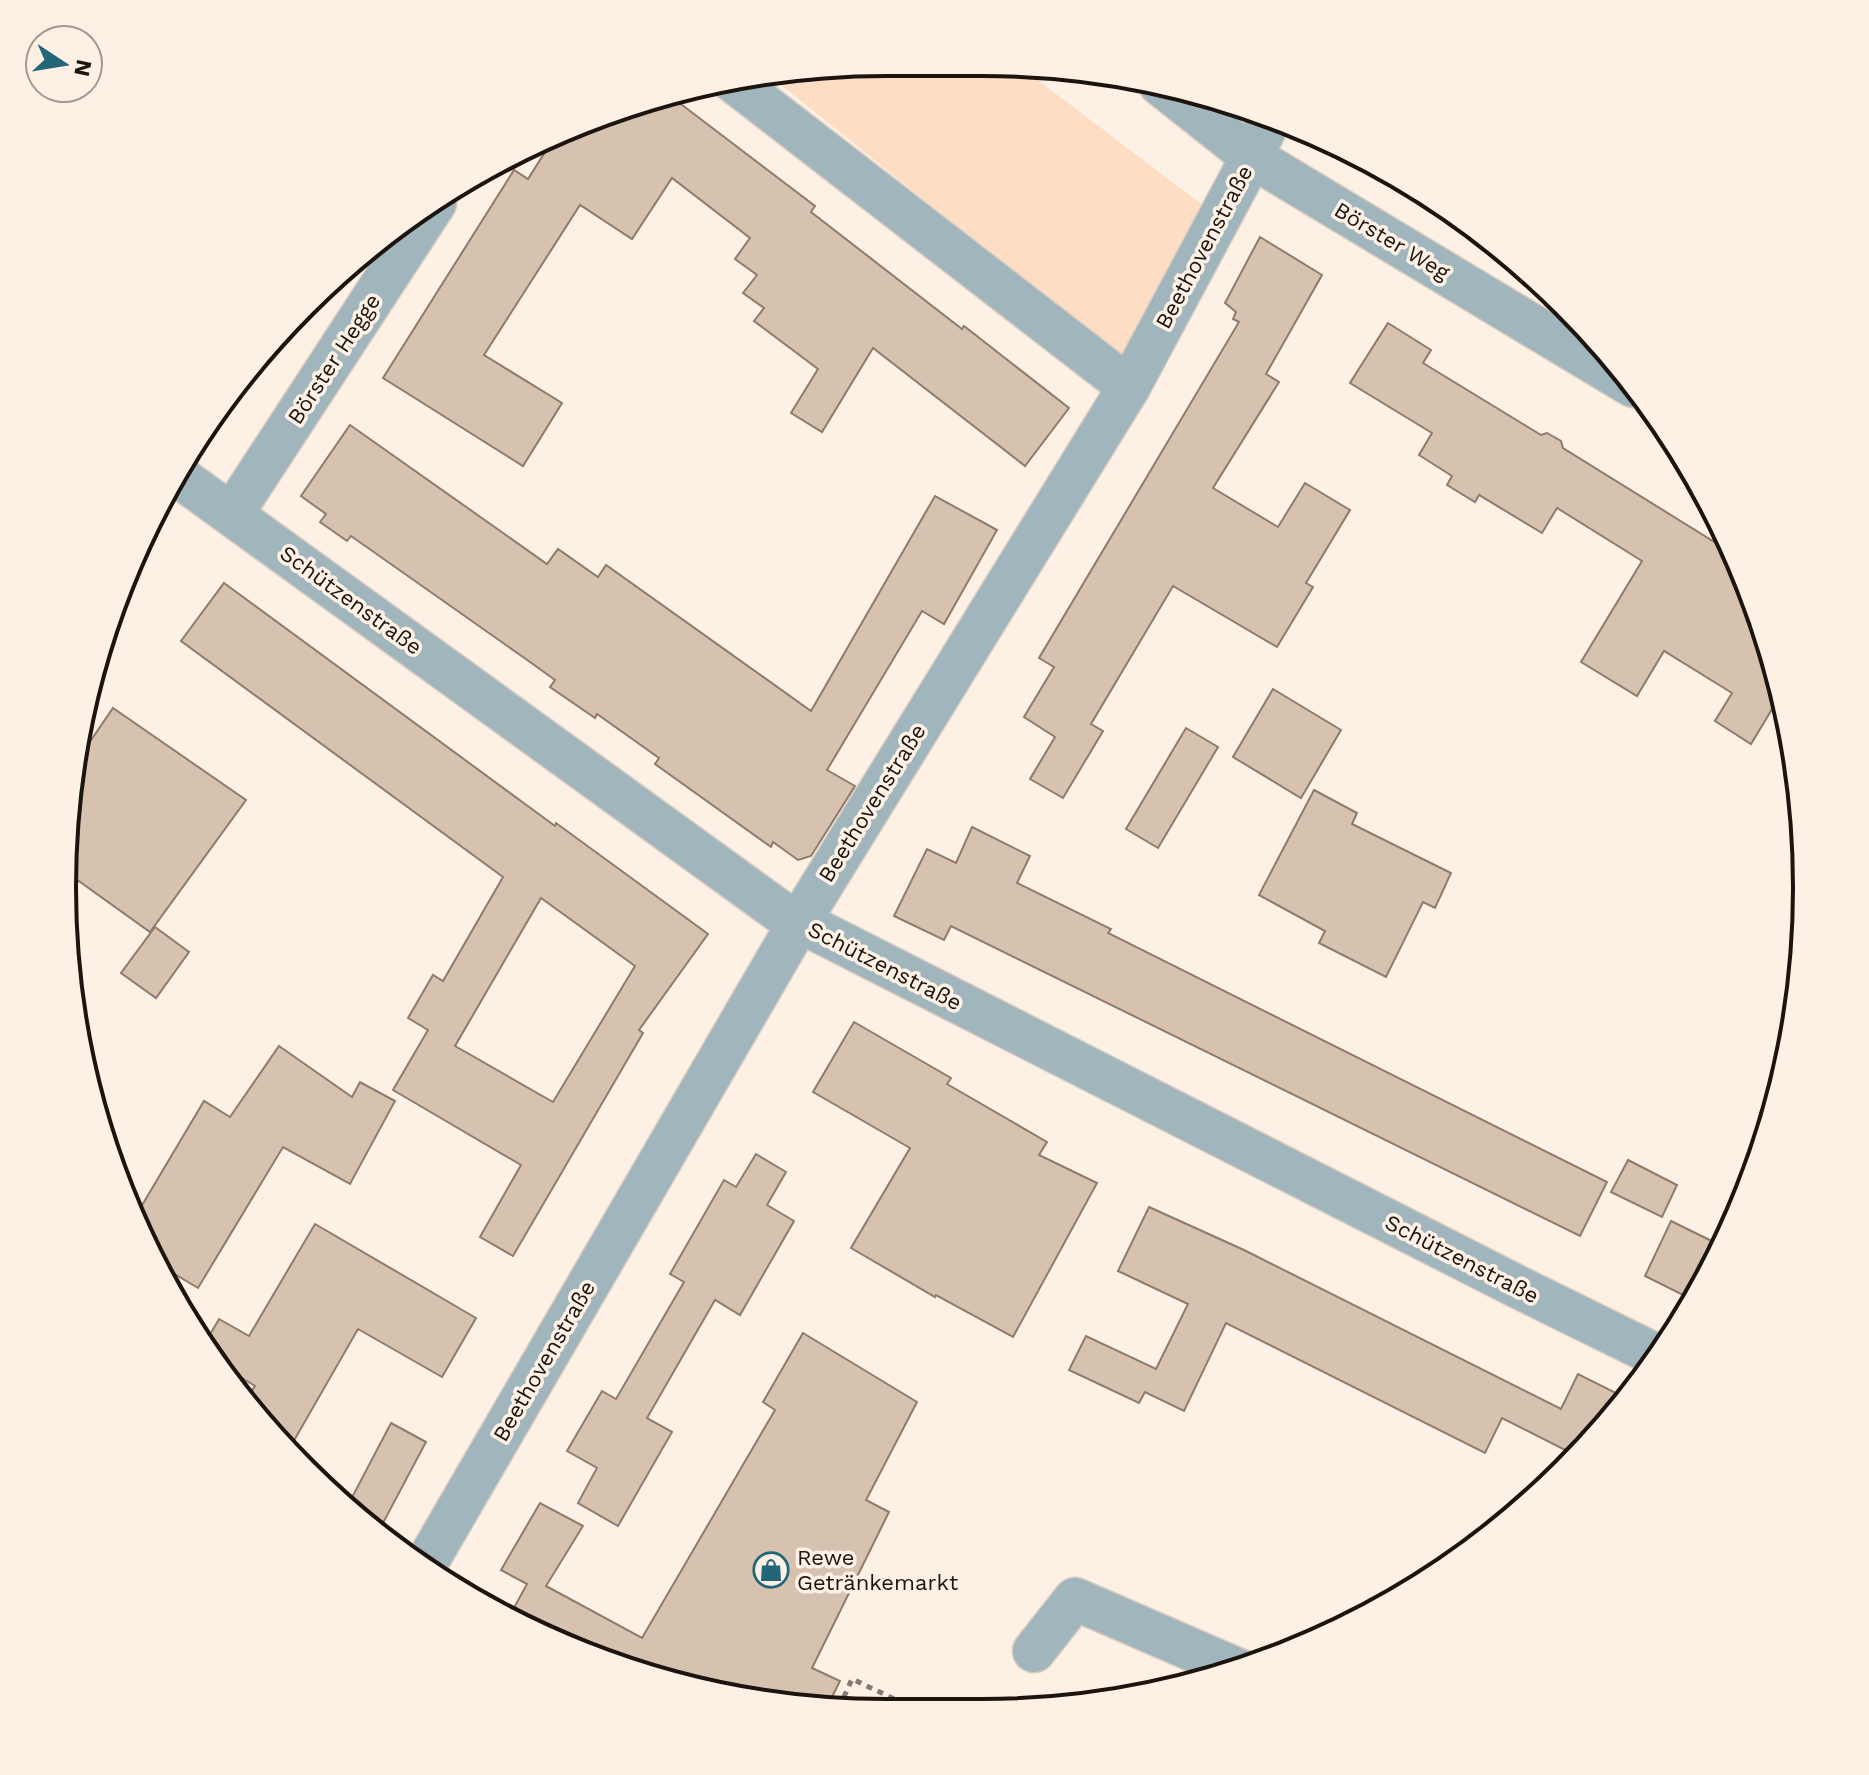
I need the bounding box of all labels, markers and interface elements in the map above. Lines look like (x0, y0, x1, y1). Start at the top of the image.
north arrow (24, 24, 104, 104)
text: N (69, 57, 97, 79)
street label: Beethovenstraße (1150, 161, 1258, 333)
street label: Börster Weg (1330, 197, 1454, 285)
street label: Börster Hegge (283, 289, 385, 429)
street label: Schützenstraße (275, 540, 427, 660)
street label: Beethovenstraße (813, 719, 931, 887)
street label: Schützenstraße (804, 917, 966, 1015)
street label: Schützenstraße (1381, 1210, 1543, 1308)
street label: Beethovenstraße (488, 1276, 600, 1446)
place label: Rewe Getränkemarkt (797, 1545, 958, 1595)
shop icon: Rewe Getränkemarkt (752, 1551, 790, 1589)

